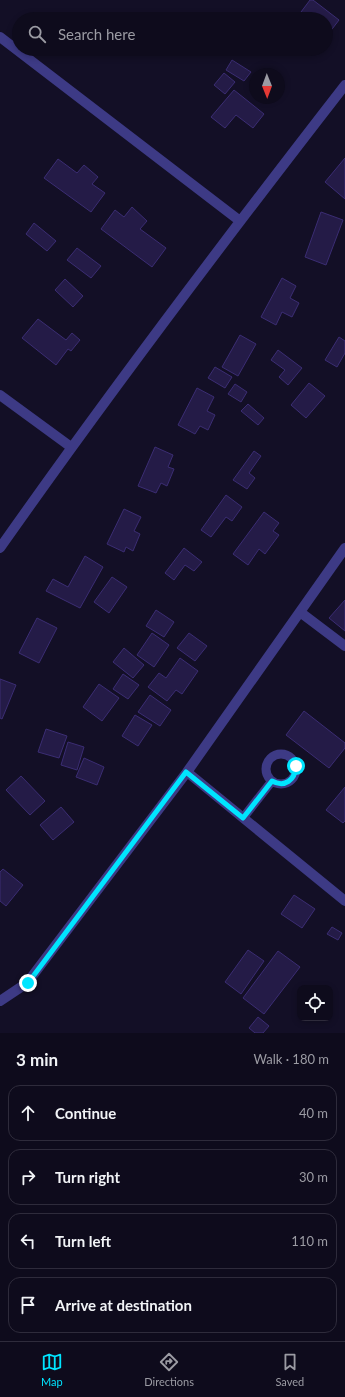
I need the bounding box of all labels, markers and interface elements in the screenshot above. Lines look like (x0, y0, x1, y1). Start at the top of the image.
search box (12, 12, 333, 56)
icon: search (26, 23, 48, 45)
text: Search here (58, 25, 135, 43)
north arrow (249, 68, 285, 104)
route start (287, 757, 305, 775)
route end (19, 974, 37, 992)
map controls (297, 985, 333, 1021)
button: locate (297, 985, 333, 1021)
text: 3 min (16, 1049, 58, 1070)
text: Walk · 180 m (253, 1051, 329, 1067)
icon: ahead (17, 1102, 39, 1124)
text: Continue (55, 1104, 116, 1122)
text: 40 m (299, 1105, 328, 1121)
icon: right (17, 1166, 39, 1188)
text: Turn right (55, 1168, 120, 1186)
text: 30 m (299, 1169, 328, 1185)
icon: left (17, 1230, 39, 1252)
text: Turn left (55, 1232, 111, 1250)
text: 110 m (291, 1233, 328, 1249)
icon: arrive (17, 1294, 39, 1316)
text: Arrive at destination (55, 1296, 192, 1314)
tab: Map (41, 1351, 63, 1388)
tab: Directions (144, 1351, 194, 1388)
tab: Saved (275, 1351, 304, 1388)

